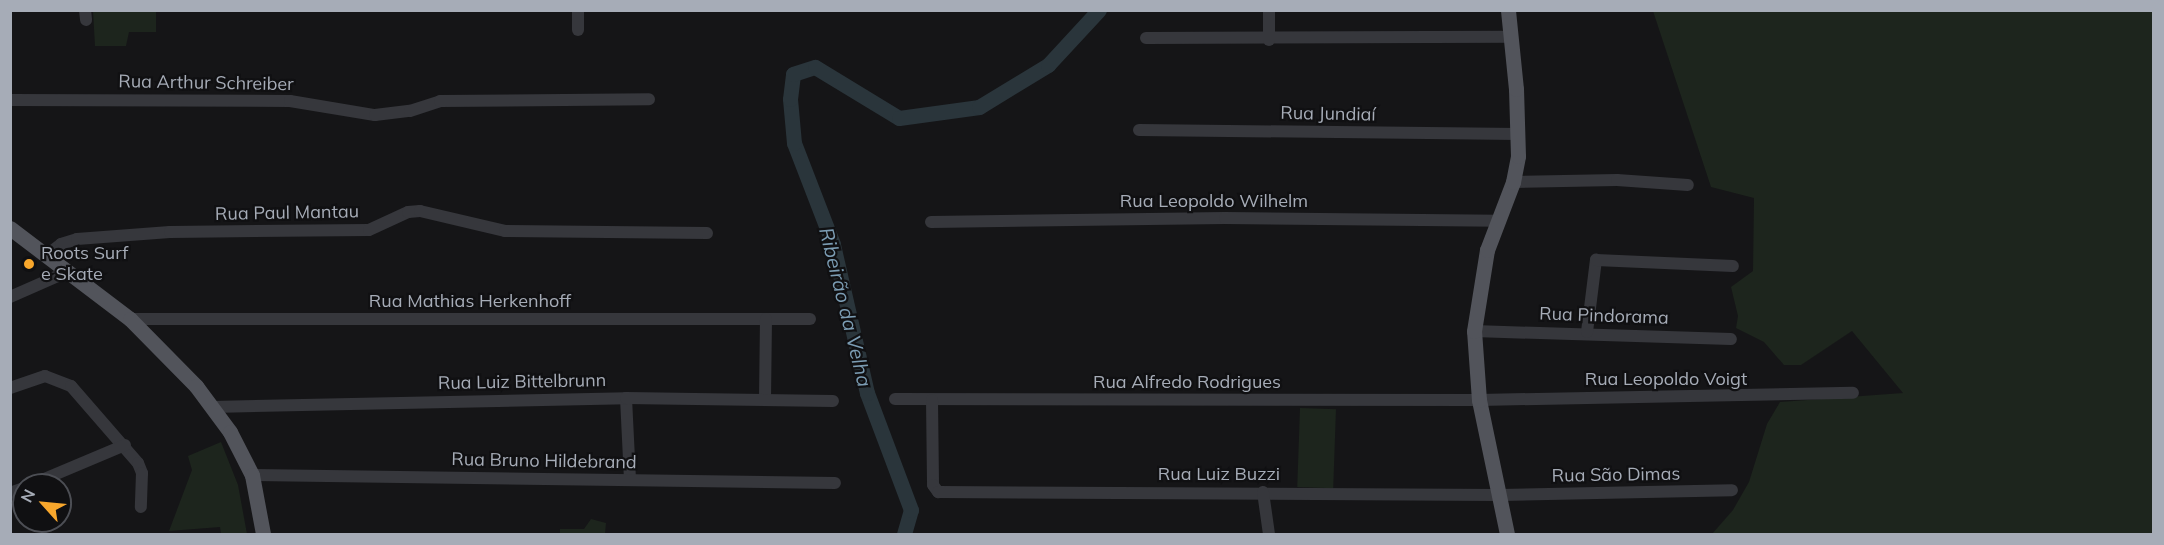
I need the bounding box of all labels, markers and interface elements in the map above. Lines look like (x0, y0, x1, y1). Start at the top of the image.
street label: Rua Arthur Schreiber (118, 71, 294, 95)
street label: Rua Jundiaí (1280, 102, 1376, 126)
street label: Rua Leopoldo Wilhelm (1120, 190, 1308, 212)
street label: Rua Paul Mantau (215, 201, 359, 225)
water label: Ribeirão da Velha (815, 225, 877, 389)
place label: Roots Surf e Skate (41, 243, 128, 286)
marker: Roots Surf e Skate (22, 257, 36, 271)
street label: Rua Mathias Herkenhoff (369, 290, 571, 312)
street label: Rua Pindorama (1539, 303, 1669, 329)
street label: Rua Leopoldo Voigt (1585, 368, 1747, 390)
street label: Rua Luiz Bittelbrunn (438, 370, 606, 394)
street label: Rua Alfredo Rodrigues (1093, 371, 1281, 393)
street label: Rua Bruno Hildebrand (451, 449, 637, 473)
street label: Rua Luiz Buzzi (1158, 463, 1280, 485)
street label: Rua São Dimas (1552, 463, 1680, 487)
north arrow (12, 473, 72, 533)
text: N (16, 486, 39, 506)

